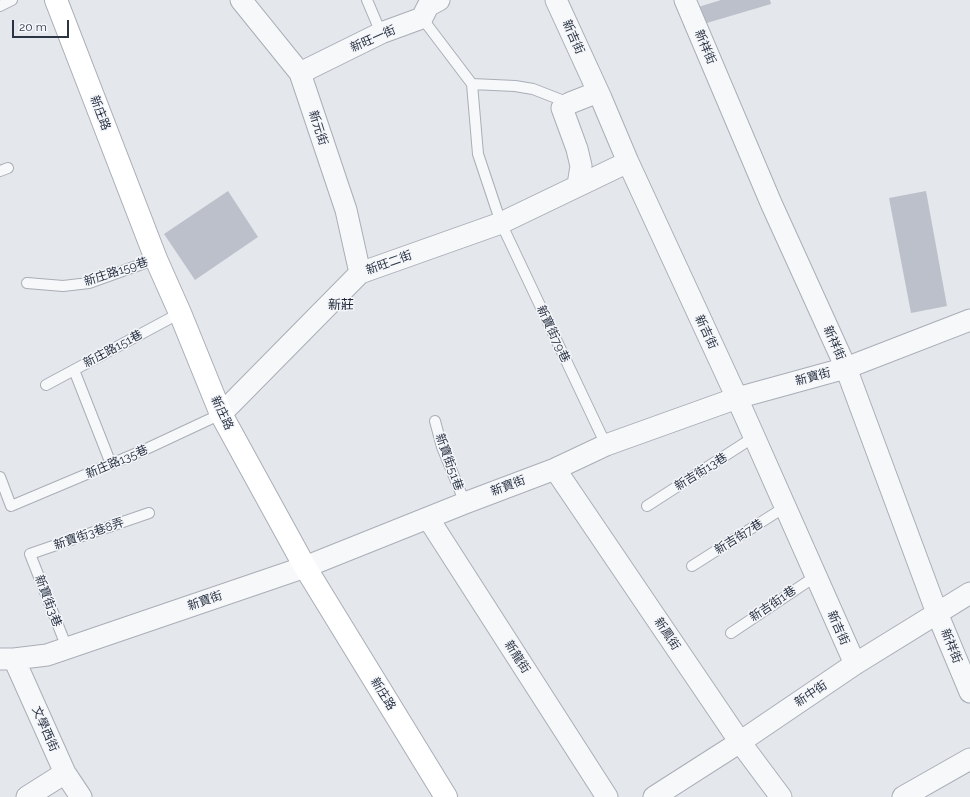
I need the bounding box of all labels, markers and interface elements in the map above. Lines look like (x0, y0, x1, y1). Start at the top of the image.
scale bar (14, 12, 71, 38)
street label: 新吉街 (559, 18, 587, 56)
text: 20 m (19, 20, 47, 34)
street label: 新旺一街 (348, 23, 398, 55)
street label: 新祥街 (691, 28, 719, 66)
street label: 新庄路 (87, 94, 113, 132)
street label: 新元街 (306, 109, 330, 147)
street label: 新旺二街 (364, 248, 414, 278)
street label: 新庄路159巷 (82, 255, 150, 289)
district label: 新莊 (328, 297, 354, 313)
street label: 新寶街79巷 (533, 303, 573, 365)
street label: 新吉街 (692, 313, 720, 351)
street label: 新祥街 (820, 324, 848, 362)
street label: 新庄路151巷 (81, 327, 145, 371)
street label: 新寶街 (794, 365, 832, 389)
street label: 新庄路 (208, 394, 236, 432)
street label: 新寶街51巷 (432, 431, 466, 493)
street label: 新庄路135巷 (84, 442, 150, 482)
street label: 新吉街13巷 (672, 450, 730, 494)
street label: 新寶街 (489, 473, 527, 499)
street label: 新寶街3巷8弄 (52, 515, 126, 553)
street label: 新吉街7巷 (712, 516, 766, 558)
street label: 新寶街3巷 (32, 573, 64, 629)
street label: 新吉街1巷 (747, 583, 799, 625)
street label: 新寶街 (186, 588, 224, 614)
street label: 新吉街 (824, 609, 852, 647)
street label: 新鳳街 (651, 615, 683, 653)
street label: 新祥街 (938, 627, 964, 665)
street label: 新龍街 (501, 638, 533, 676)
street label: 新庄路 (367, 675, 399, 713)
street label: 新中街 (792, 678, 830, 710)
street label: 文學西街 (29, 704, 61, 754)

